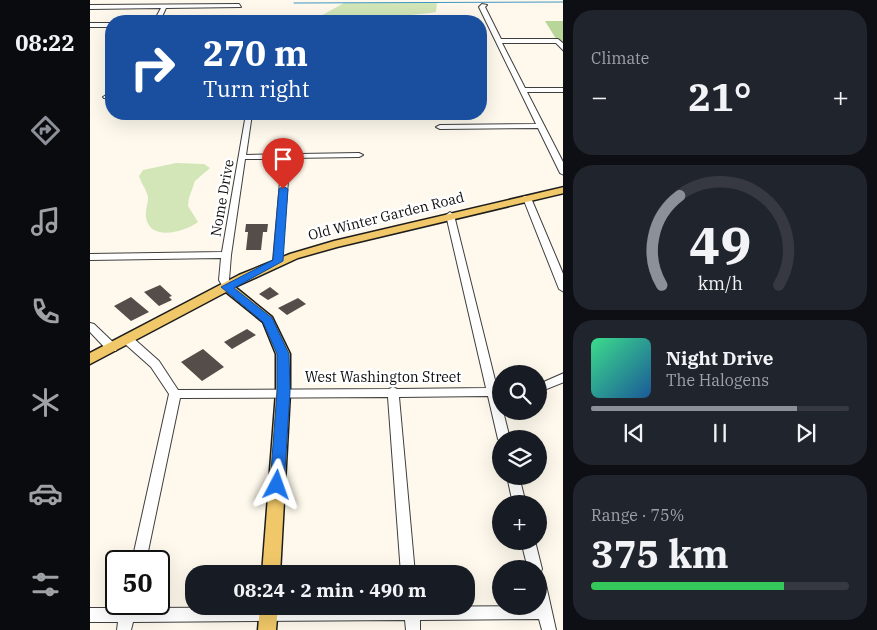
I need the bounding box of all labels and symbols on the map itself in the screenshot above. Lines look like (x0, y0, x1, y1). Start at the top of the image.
pin (262, 138, 304, 189)
street label: Nome Drive (206, 158, 238, 238)
street label: Old Winter Garden Road (306, 188, 466, 244)
street label: West Washington Street (305, 368, 461, 386)
position arrow (250, 458, 302, 510)
speed limit sign: 50 (105, 550, 170, 615)

